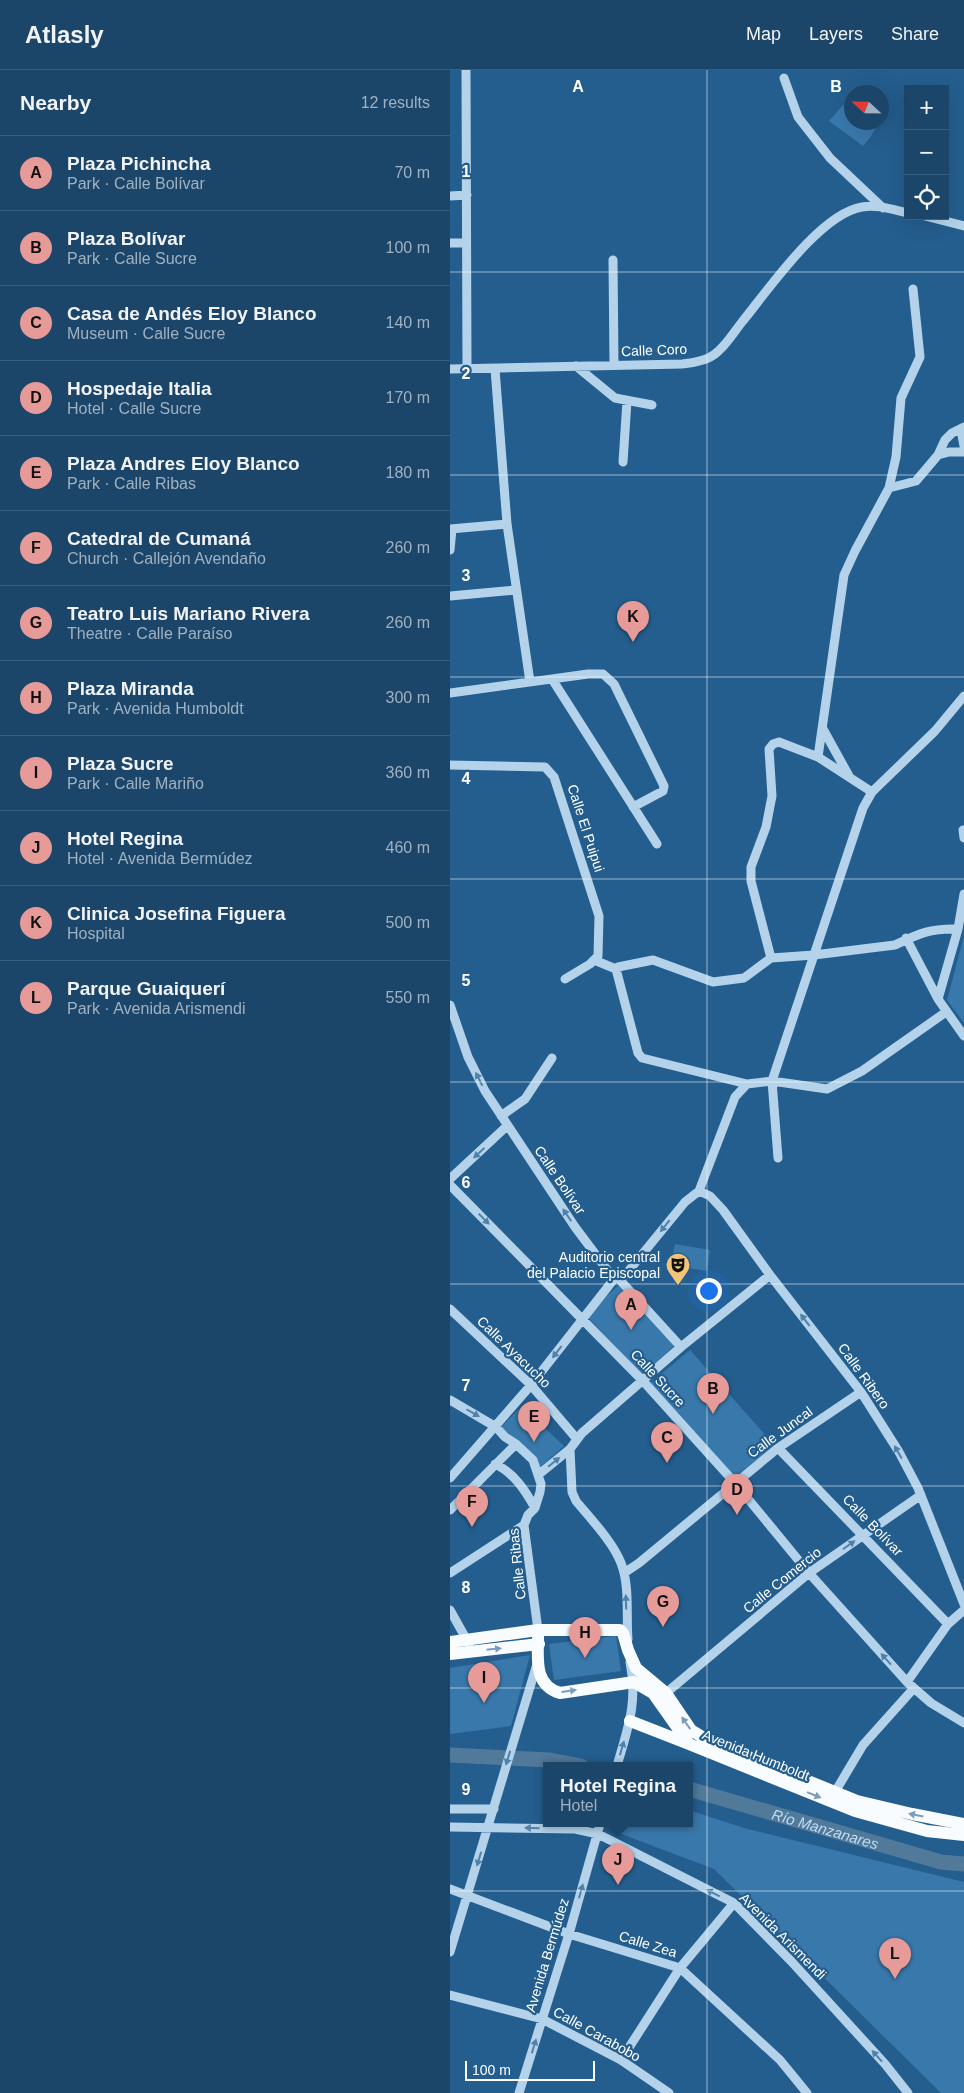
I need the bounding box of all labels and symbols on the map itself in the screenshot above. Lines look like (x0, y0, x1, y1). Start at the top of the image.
text: A (572, 78, 584, 95)
text: B (830, 78, 842, 95)
north arrow (844, 85, 889, 130)
text: 1 (462, 163, 471, 180)
street label: Calle Coro (621, 341, 688, 359)
text: 2 (462, 365, 471, 382)
text: 3 (462, 567, 471, 584)
pin: K (617, 601, 649, 642)
text: 4 (462, 770, 471, 787)
street label: Calle El Puipui (564, 782, 608, 874)
text: 5 (462, 972, 471, 989)
one-way arrow (475, 1071, 483, 1086)
street label: Calle Bolívar (531, 1143, 589, 1218)
one-way arrow (472, 1147, 485, 1158)
text: 6 (462, 1174, 471, 1191)
one-way arrow (562, 1208, 572, 1222)
one-way arrow (478, 1213, 490, 1225)
one-way arrow (660, 1219, 671, 1232)
place label: Auditorio central del Palacio Episcopal (527, 1249, 660, 1281)
theatre icon: Auditorio central del Palacio Episcopal (665, 1252, 691, 1286)
your location (696, 1278, 722, 1304)
pin: A (615, 1289, 647, 1330)
street label: Calle Ayacucho (474, 1313, 554, 1391)
one-way arrow (799, 1314, 810, 1327)
street label: Calle Ribero (835, 1340, 893, 1412)
one-way arrow (552, 1345, 562, 1359)
street label: Calle Sucre (627, 1346, 689, 1410)
pin: B (697, 1373, 729, 1414)
text: 7 (462, 1377, 471, 1394)
pin: E (518, 1401, 550, 1442)
street label: Calle Juncal (744, 1403, 816, 1461)
one-way arrow (467, 1409, 480, 1418)
pin: C (651, 1422, 683, 1463)
one-way arrow (894, 1445, 903, 1459)
one-way arrow (547, 1456, 560, 1467)
pin: D (721, 1474, 753, 1515)
pin: F (456, 1486, 488, 1527)
street label: Calle Bolívar (840, 1491, 907, 1559)
street label: Calle Ribas (505, 1528, 529, 1600)
one-way arrow (842, 1540, 856, 1550)
street label: Calle Comercio (740, 1544, 824, 1616)
text: 8 (462, 1579, 471, 1596)
pin: G (647, 1586, 679, 1627)
one-way arrow (622, 1594, 630, 1610)
pin: H (569, 1617, 601, 1658)
one-way arrow (487, 1645, 503, 1653)
one-way arrow (881, 1653, 892, 1666)
pin: I (468, 1662, 500, 1703)
one-way arrow (561, 1687, 577, 1695)
one-way arrow (681, 1716, 691, 1729)
street label: Avenida Humboldt (700, 1726, 812, 1784)
one-way arrow (619, 1740, 627, 1755)
one-way arrow (504, 1751, 512, 1766)
text: 9 (462, 1781, 471, 1798)
one-way arrow (806, 1792, 821, 1799)
water label: Río Manzanares (770, 1805, 881, 1852)
one-way arrow (908, 1811, 924, 1819)
one-way arrow (524, 1823, 540, 1831)
pin: J (602, 1844, 634, 1885)
one-way arrow (475, 1852, 483, 1867)
one-way arrow (578, 1883, 586, 1898)
one-way arrow (706, 1889, 720, 1897)
street label: Avenida Arismendi (736, 1889, 830, 1983)
street label: Avenida Bermúdez (522, 1896, 572, 2014)
street label: Calle Zea (617, 1928, 679, 1960)
pin: L (879, 1938, 911, 1979)
street label: Calle Carabobo (551, 2003, 644, 2065)
one-way arrow (530, 2039, 538, 2054)
one-way arrow (871, 2050, 883, 2062)
scale bar (465, 2058, 595, 2081)

